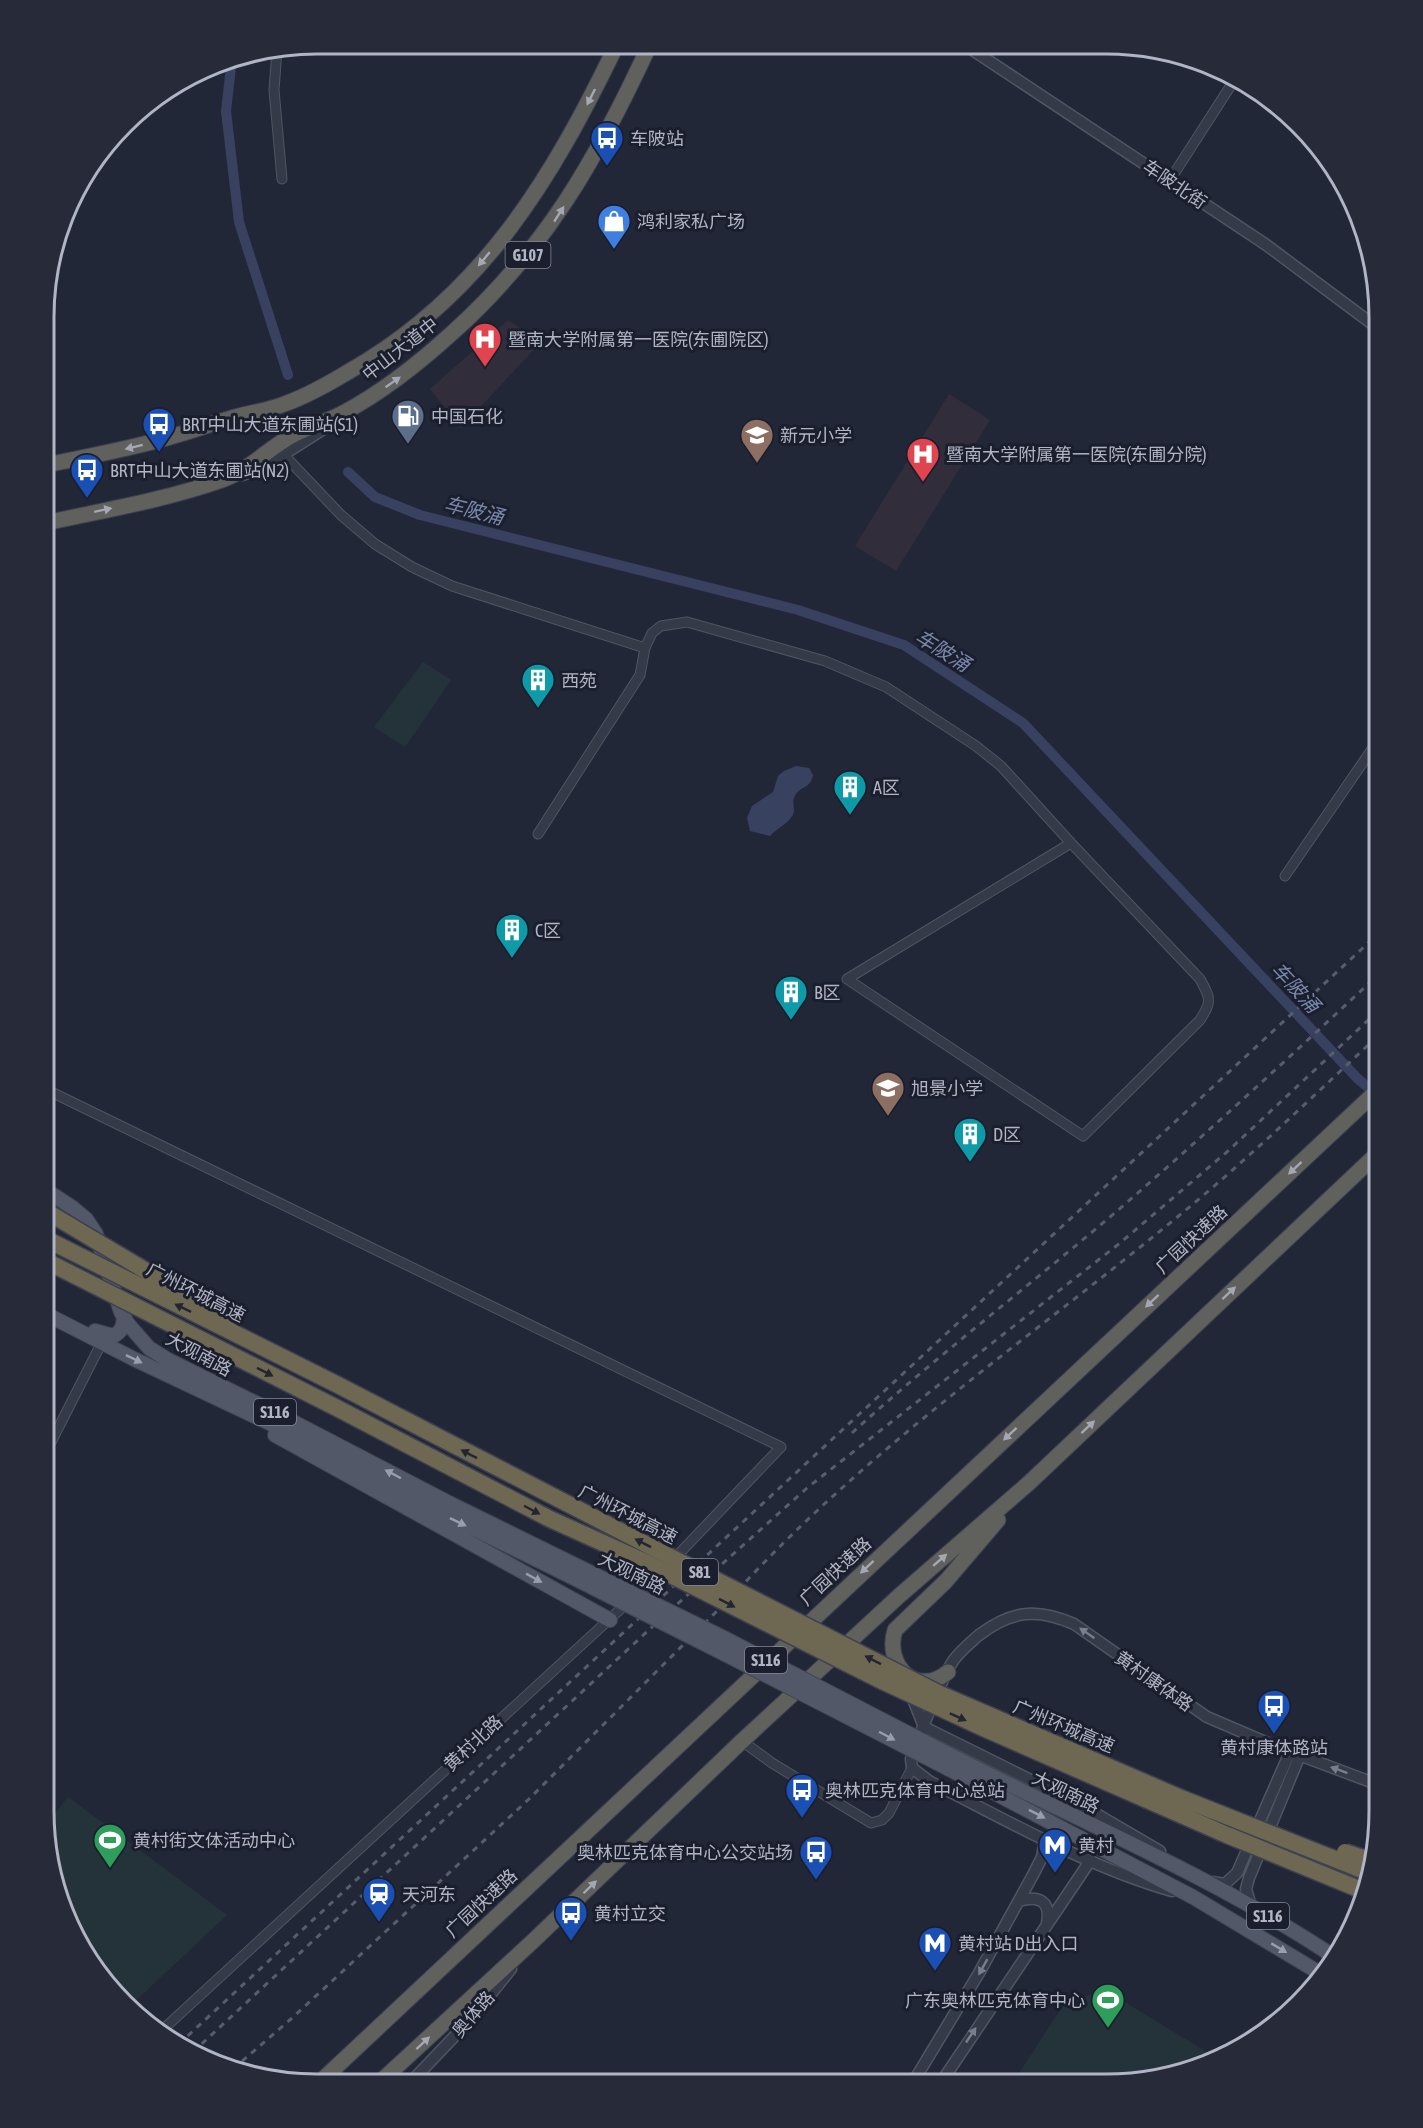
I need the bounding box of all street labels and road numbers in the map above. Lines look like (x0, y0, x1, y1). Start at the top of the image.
street label: 车陂北街 (1139, 155, 1211, 213)
road number: G107 (506, 242, 550, 268)
street label: 中山大道中 (358, 313, 442, 385)
street label: 广园快速路 (1151, 1201, 1231, 1277)
street label: 广州环城高速 (143, 1258, 249, 1326)
street label: 大观南路 (162, 1328, 236, 1380)
road number: S116 (254, 1399, 296, 1425)
street label: 广州环城高速 (575, 1480, 681, 1548)
street label: 广园快速路 (795, 1533, 875, 1609)
street label: 大观南路 (595, 1548, 669, 1598)
road number: S81 (682, 1559, 718, 1585)
road number: S116 (745, 1647, 787, 1673)
street label: 黄村康体路 (1111, 1647, 1197, 1715)
street label: 广州环城高速 (1010, 1695, 1118, 1757)
street label: 黄村北路 (440, 1711, 506, 1775)
street label: 大观南路 (1029, 1767, 1103, 1817)
street label: 广园快速路 (441, 1865, 521, 1941)
road number: S116 (1247, 1903, 1289, 1929)
street label: 奥体路 (447, 1987, 499, 2041)

